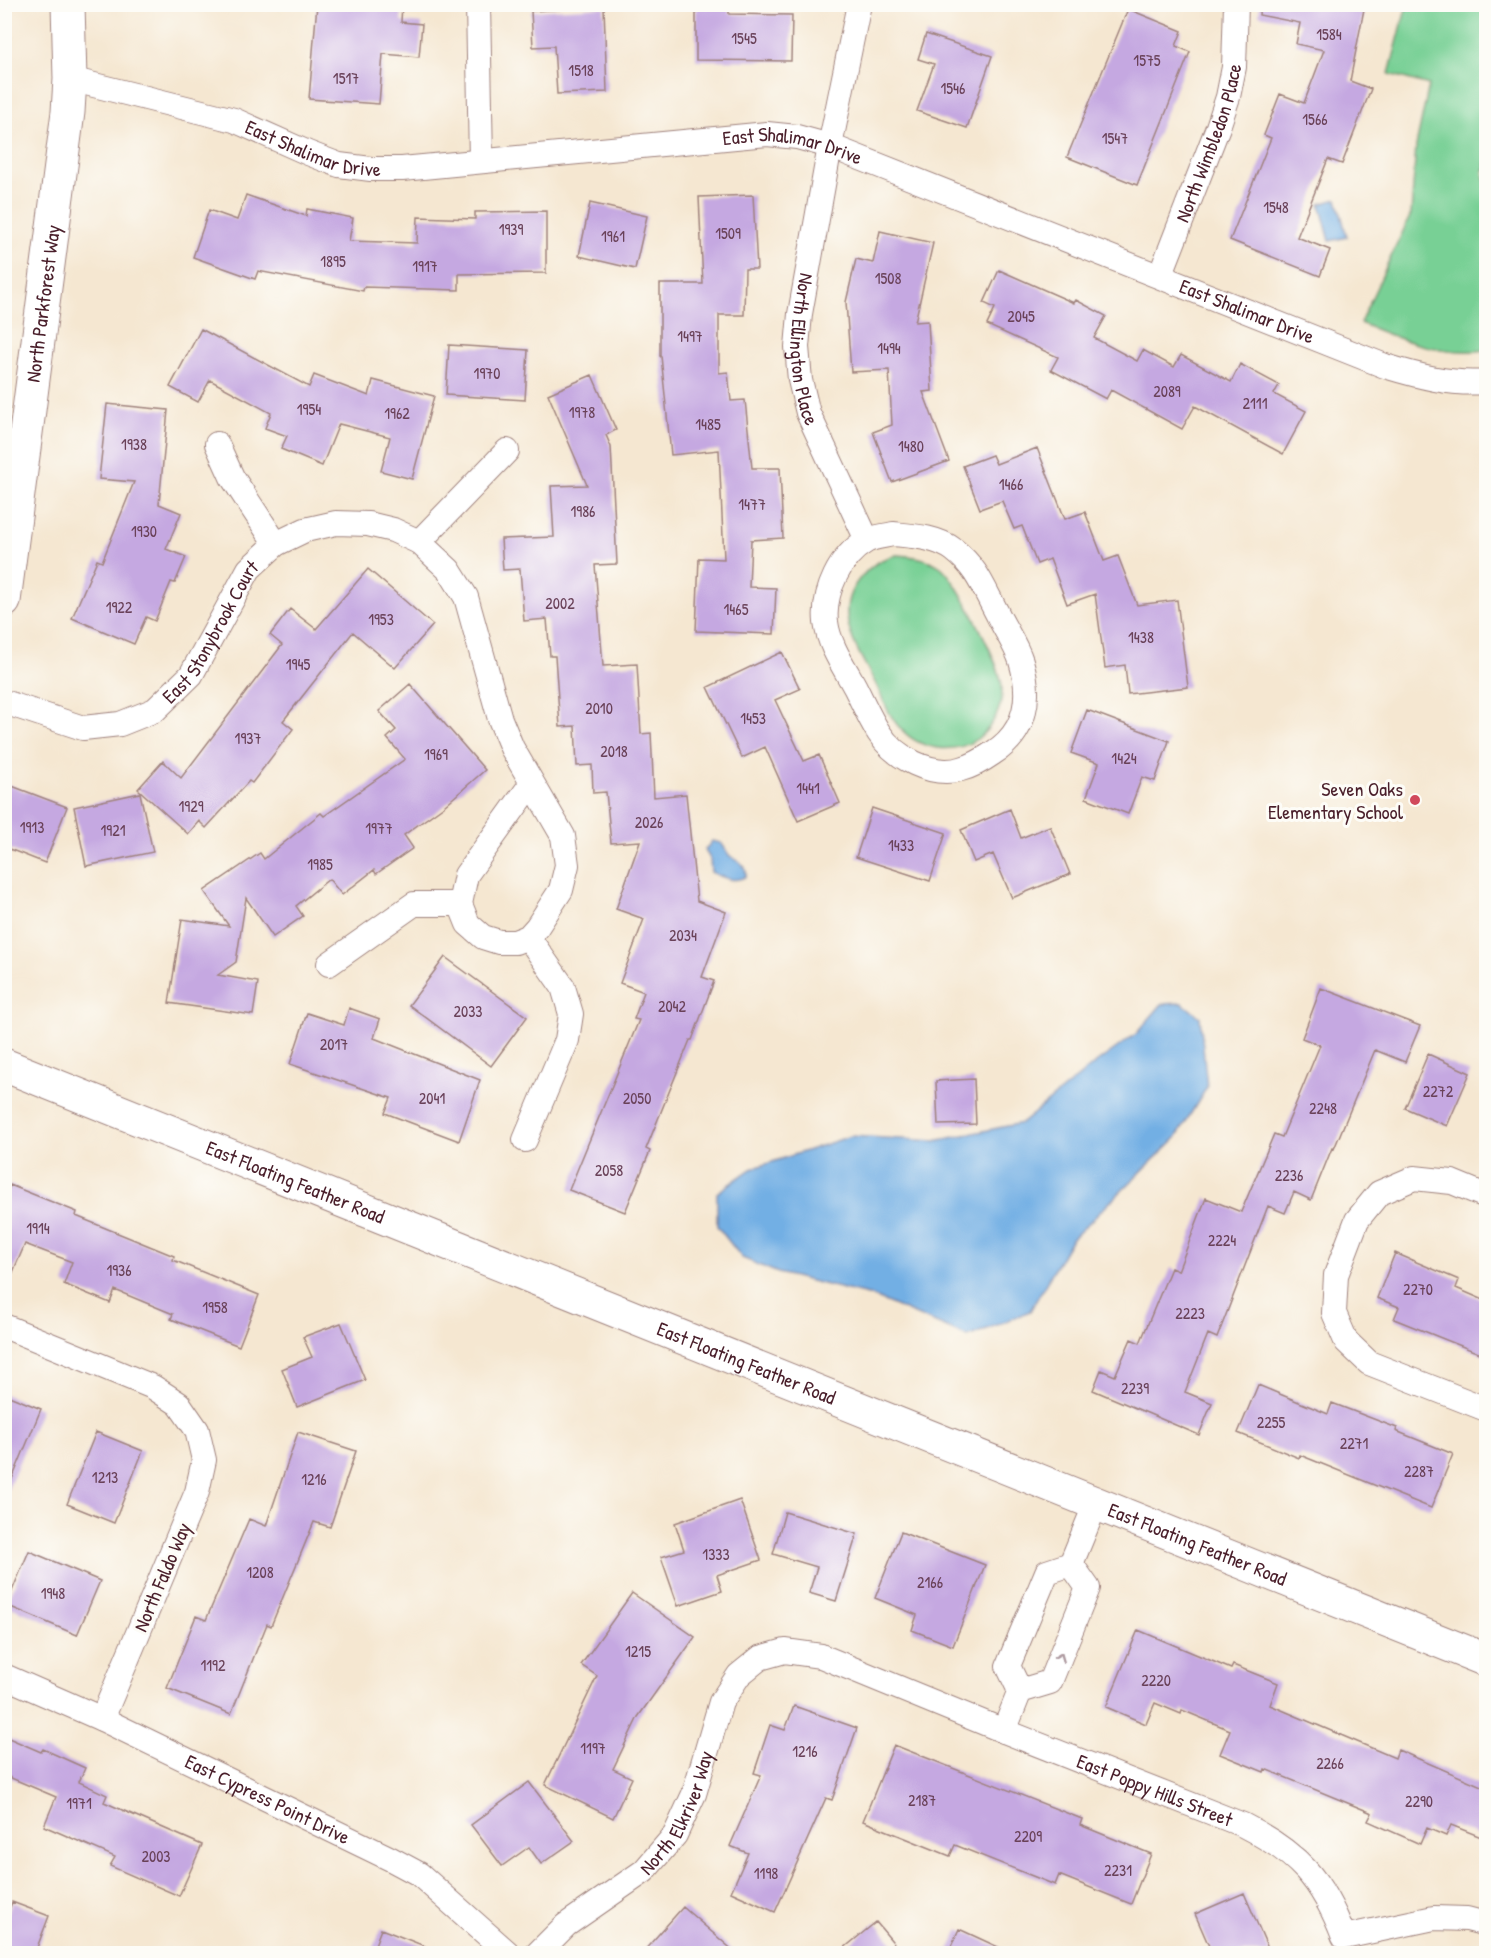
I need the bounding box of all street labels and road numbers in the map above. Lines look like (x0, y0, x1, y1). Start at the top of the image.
street label: North Wimbledon Place (1168, 61, 1247, 226)
street label: East Shalimar Drive (241, 113, 381, 182)
street label: East Shalimar Drive (721, 120, 867, 171)
street label: North Parkforest Way (19, 223, 66, 384)
street label: North Ellington Place (784, 271, 826, 429)
street label: East Shalimar Drive (1176, 272, 1318, 350)
street label: East Stonybrook Court (156, 553, 264, 709)
street label: East Floating Feather Road (202, 1134, 389, 1230)
street label: East Floating Feather Road (653, 1315, 840, 1411)
street label: East Floating Feather Road (1104, 1496, 1291, 1592)
street label: North Faldo Way (126, 1518, 197, 1635)
street label: East Cypress Point Drive (181, 1747, 355, 1850)
street label: North Elkriver Way (633, 1747, 719, 1880)
street label: East Poppy Hills Street (1073, 1747, 1238, 1833)

